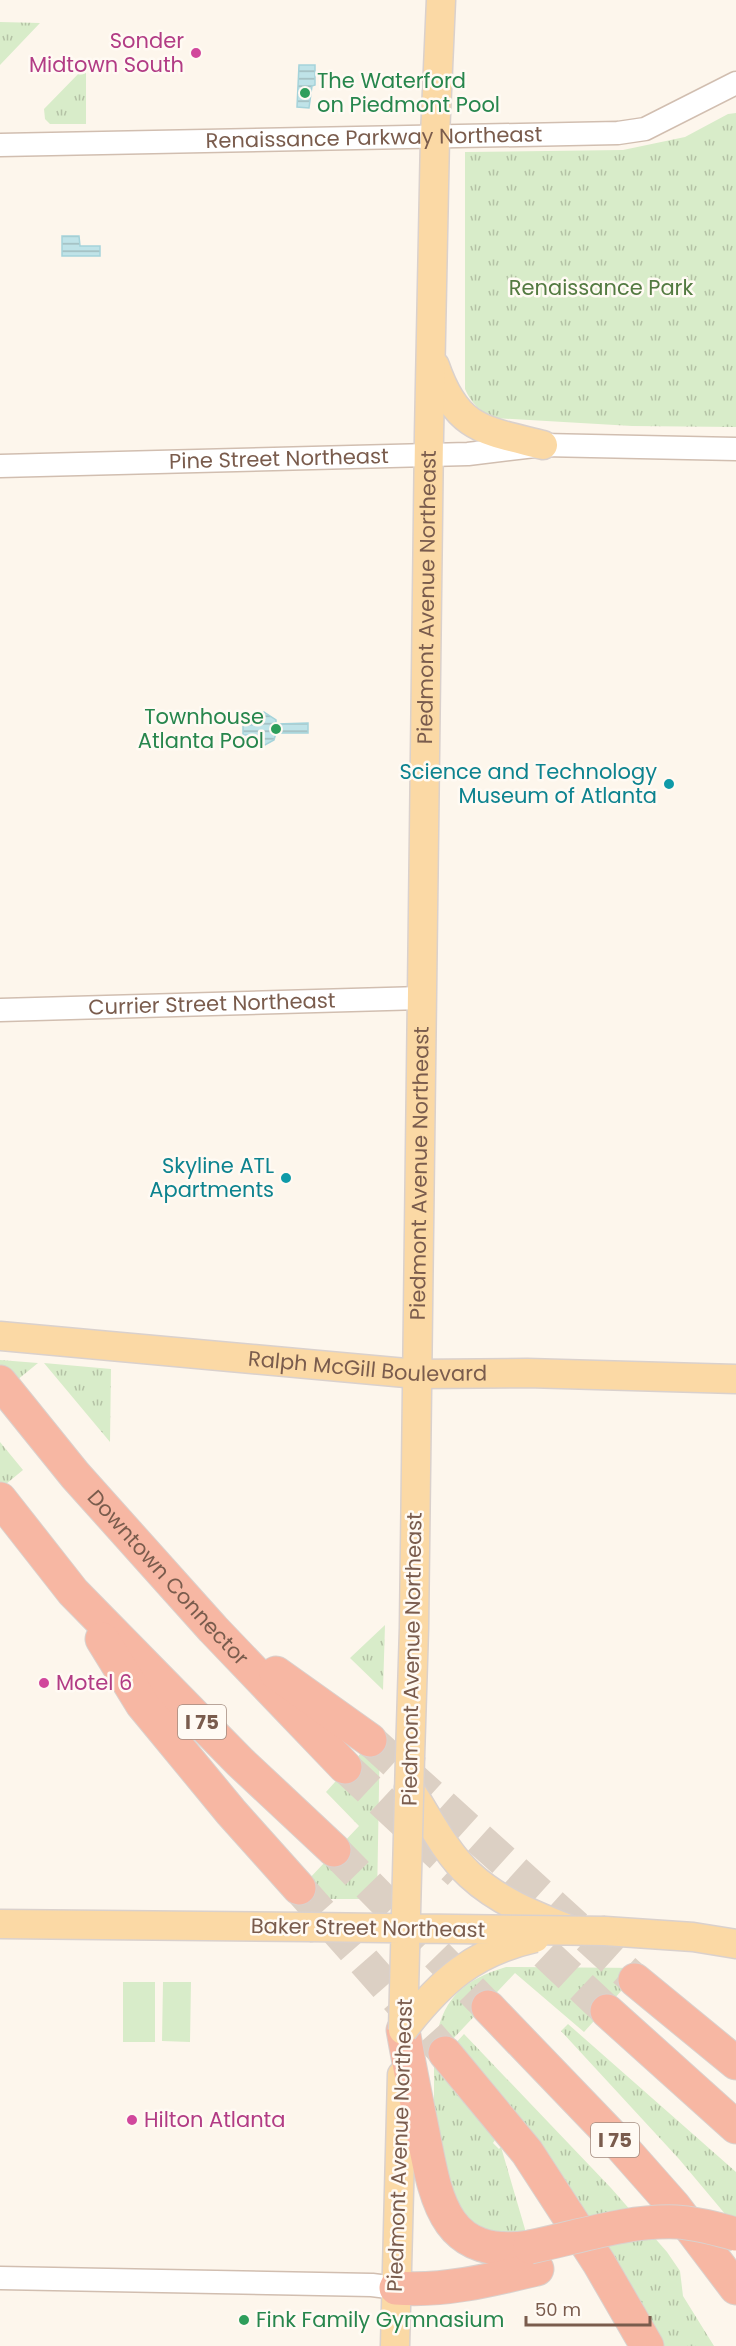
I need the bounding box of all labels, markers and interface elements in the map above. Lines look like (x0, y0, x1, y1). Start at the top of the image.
place label: Sonder Midtown South (29, 26, 184, 79)
marker: Sonder Midtown South (189, 46, 203, 60)
place label: The Waterford on Piedmont Pool (317, 66, 500, 119)
marker: The Waterford on Piedmont Pool (298, 86, 312, 100)
street label: Renaissance Parkway Northeast (205, 119, 542, 155)
park label: Renaissance Park (509, 273, 693, 302)
street label: Pine Street Northeast (169, 441, 389, 476)
street label: Piedmont Avenue Northeast (410, 450, 443, 744)
place label: Townhouse Atlanta Pool (138, 702, 264, 755)
marker: Townhouse Atlanta Pool (269, 722, 283, 736)
place label: Science and Technology Museum of Atlanta (399, 757, 657, 810)
marker: Science and Technology Museum of Atlanta (662, 777, 676, 791)
street label: Currier Street Northeast (88, 985, 336, 1021)
street label: Piedmont Avenue Northeast (403, 1026, 436, 1320)
place label: Skyline ATL Apartments (149, 1151, 274, 1204)
marker: Skyline ATL Apartments (279, 1171, 293, 1185)
street label: Ralph McGill Boulevard (247, 1344, 487, 1388)
street label: Downtown Connector (81, 1483, 255, 1672)
street label: Piedmont Avenue Northeast (394, 1512, 429, 1806)
place label: Motel 6 (56, 1668, 132, 1697)
marker: Motel 6 (37, 1676, 51, 1690)
road number: I 75 (178, 1705, 226, 1739)
street label: Baker Street Northeast (251, 1911, 485, 1944)
street label: Piedmont Avenue Northeast (380, 1998, 419, 2292)
place label: Hilton Atlanta (144, 2105, 285, 2134)
marker: Hilton Atlanta (125, 2113, 139, 2127)
road number: I 75 (591, 2123, 639, 2157)
scale bar (526, 2289, 650, 2327)
text: 50 m (535, 2297, 581, 2322)
place label: Fink Family Gymnasium (256, 2305, 504, 2334)
marker: Fink Family Gymnasium (237, 2313, 251, 2327)

